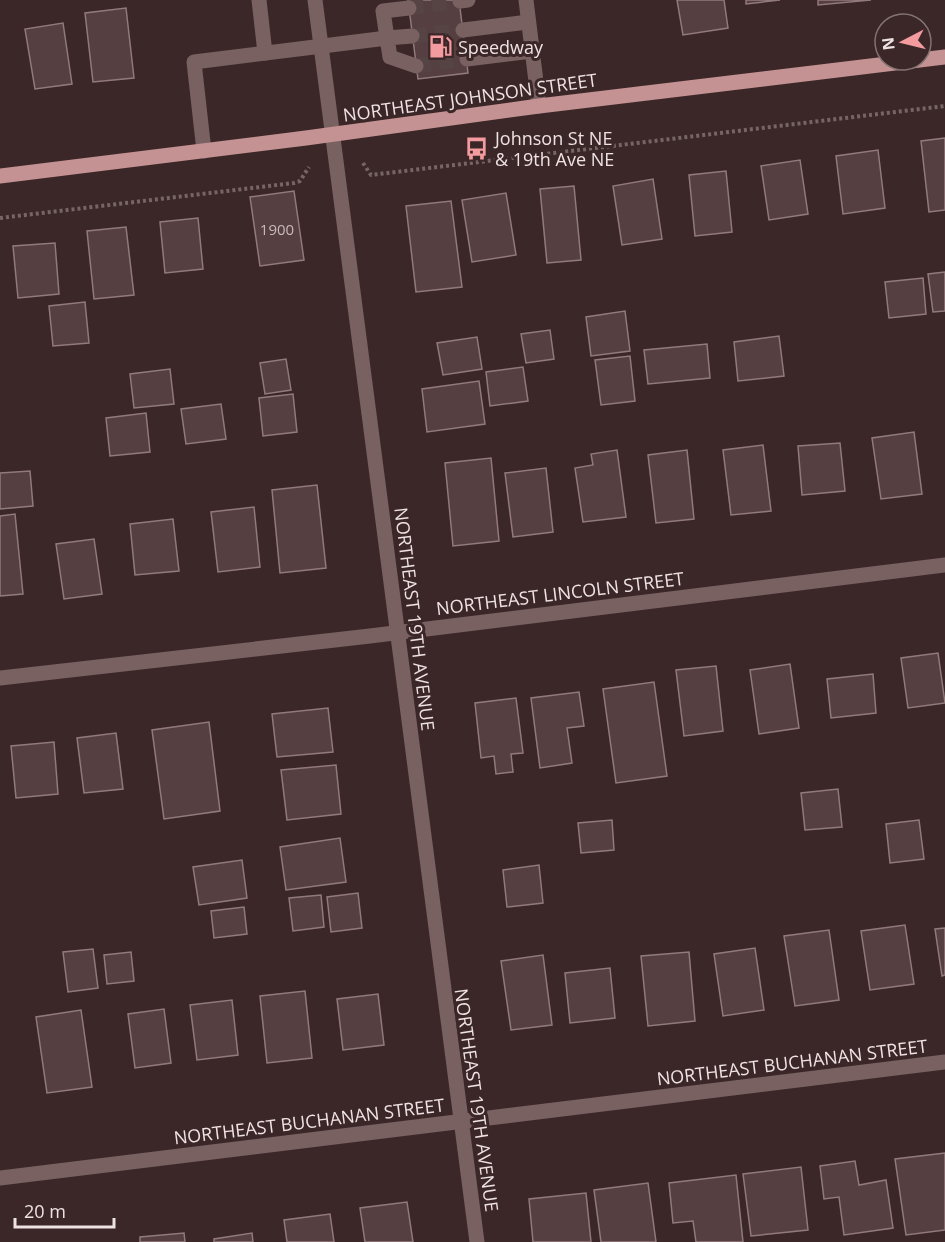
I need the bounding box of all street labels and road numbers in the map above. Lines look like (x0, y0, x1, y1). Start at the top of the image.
street label: NORTHEAST JOHNSON STREET (341, 67, 599, 127)
street label: NORTHEAST 19TH AVENUE (389, 506, 441, 732)
street label: NORTHEAST LINCOLN STREET (435, 566, 685, 620)
street label: NORTHEAST 19TH AVENUE (449, 987, 505, 1213)
street label: NORTHEAST BUCHANAN STREET (655, 1033, 929, 1091)
street label: NORTHEAST BUCHANAN STREET (172, 1092, 446, 1150)

